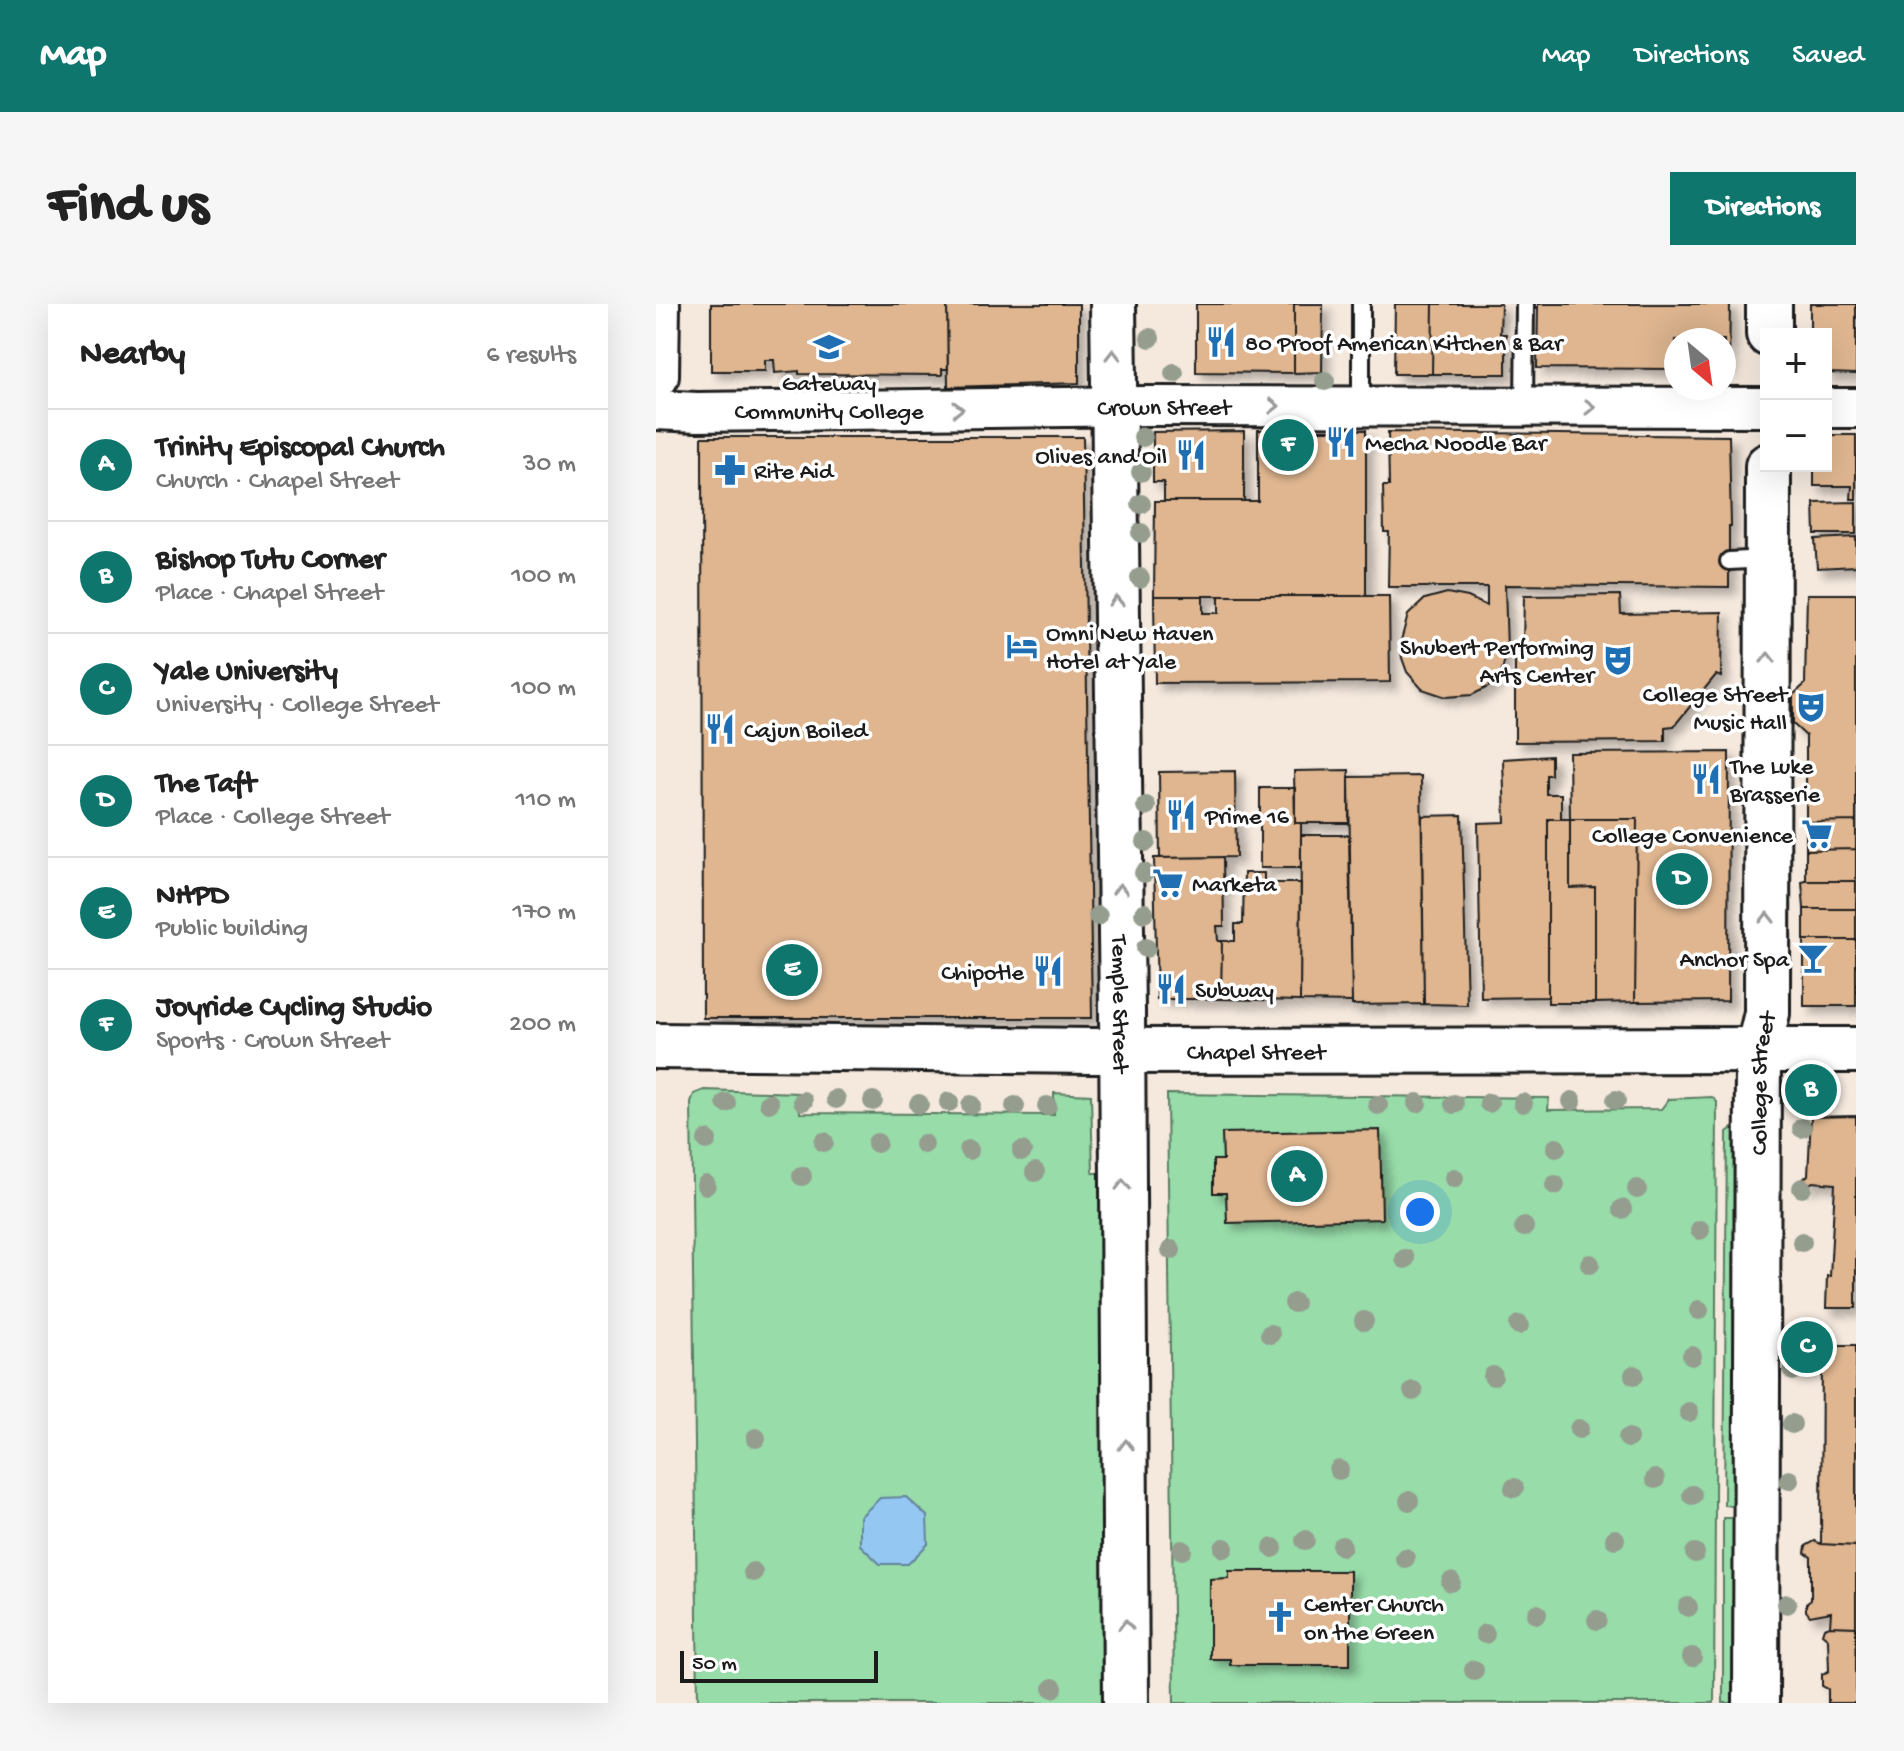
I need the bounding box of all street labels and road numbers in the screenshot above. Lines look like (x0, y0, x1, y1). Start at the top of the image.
street label: Crown Street (1097, 395, 1233, 425)
street label: Temple Street (1103, 933, 1133, 1075)
street label: College Street (1747, 1007, 1785, 1155)
street label: Chapel Street (1187, 1040, 1327, 1069)

